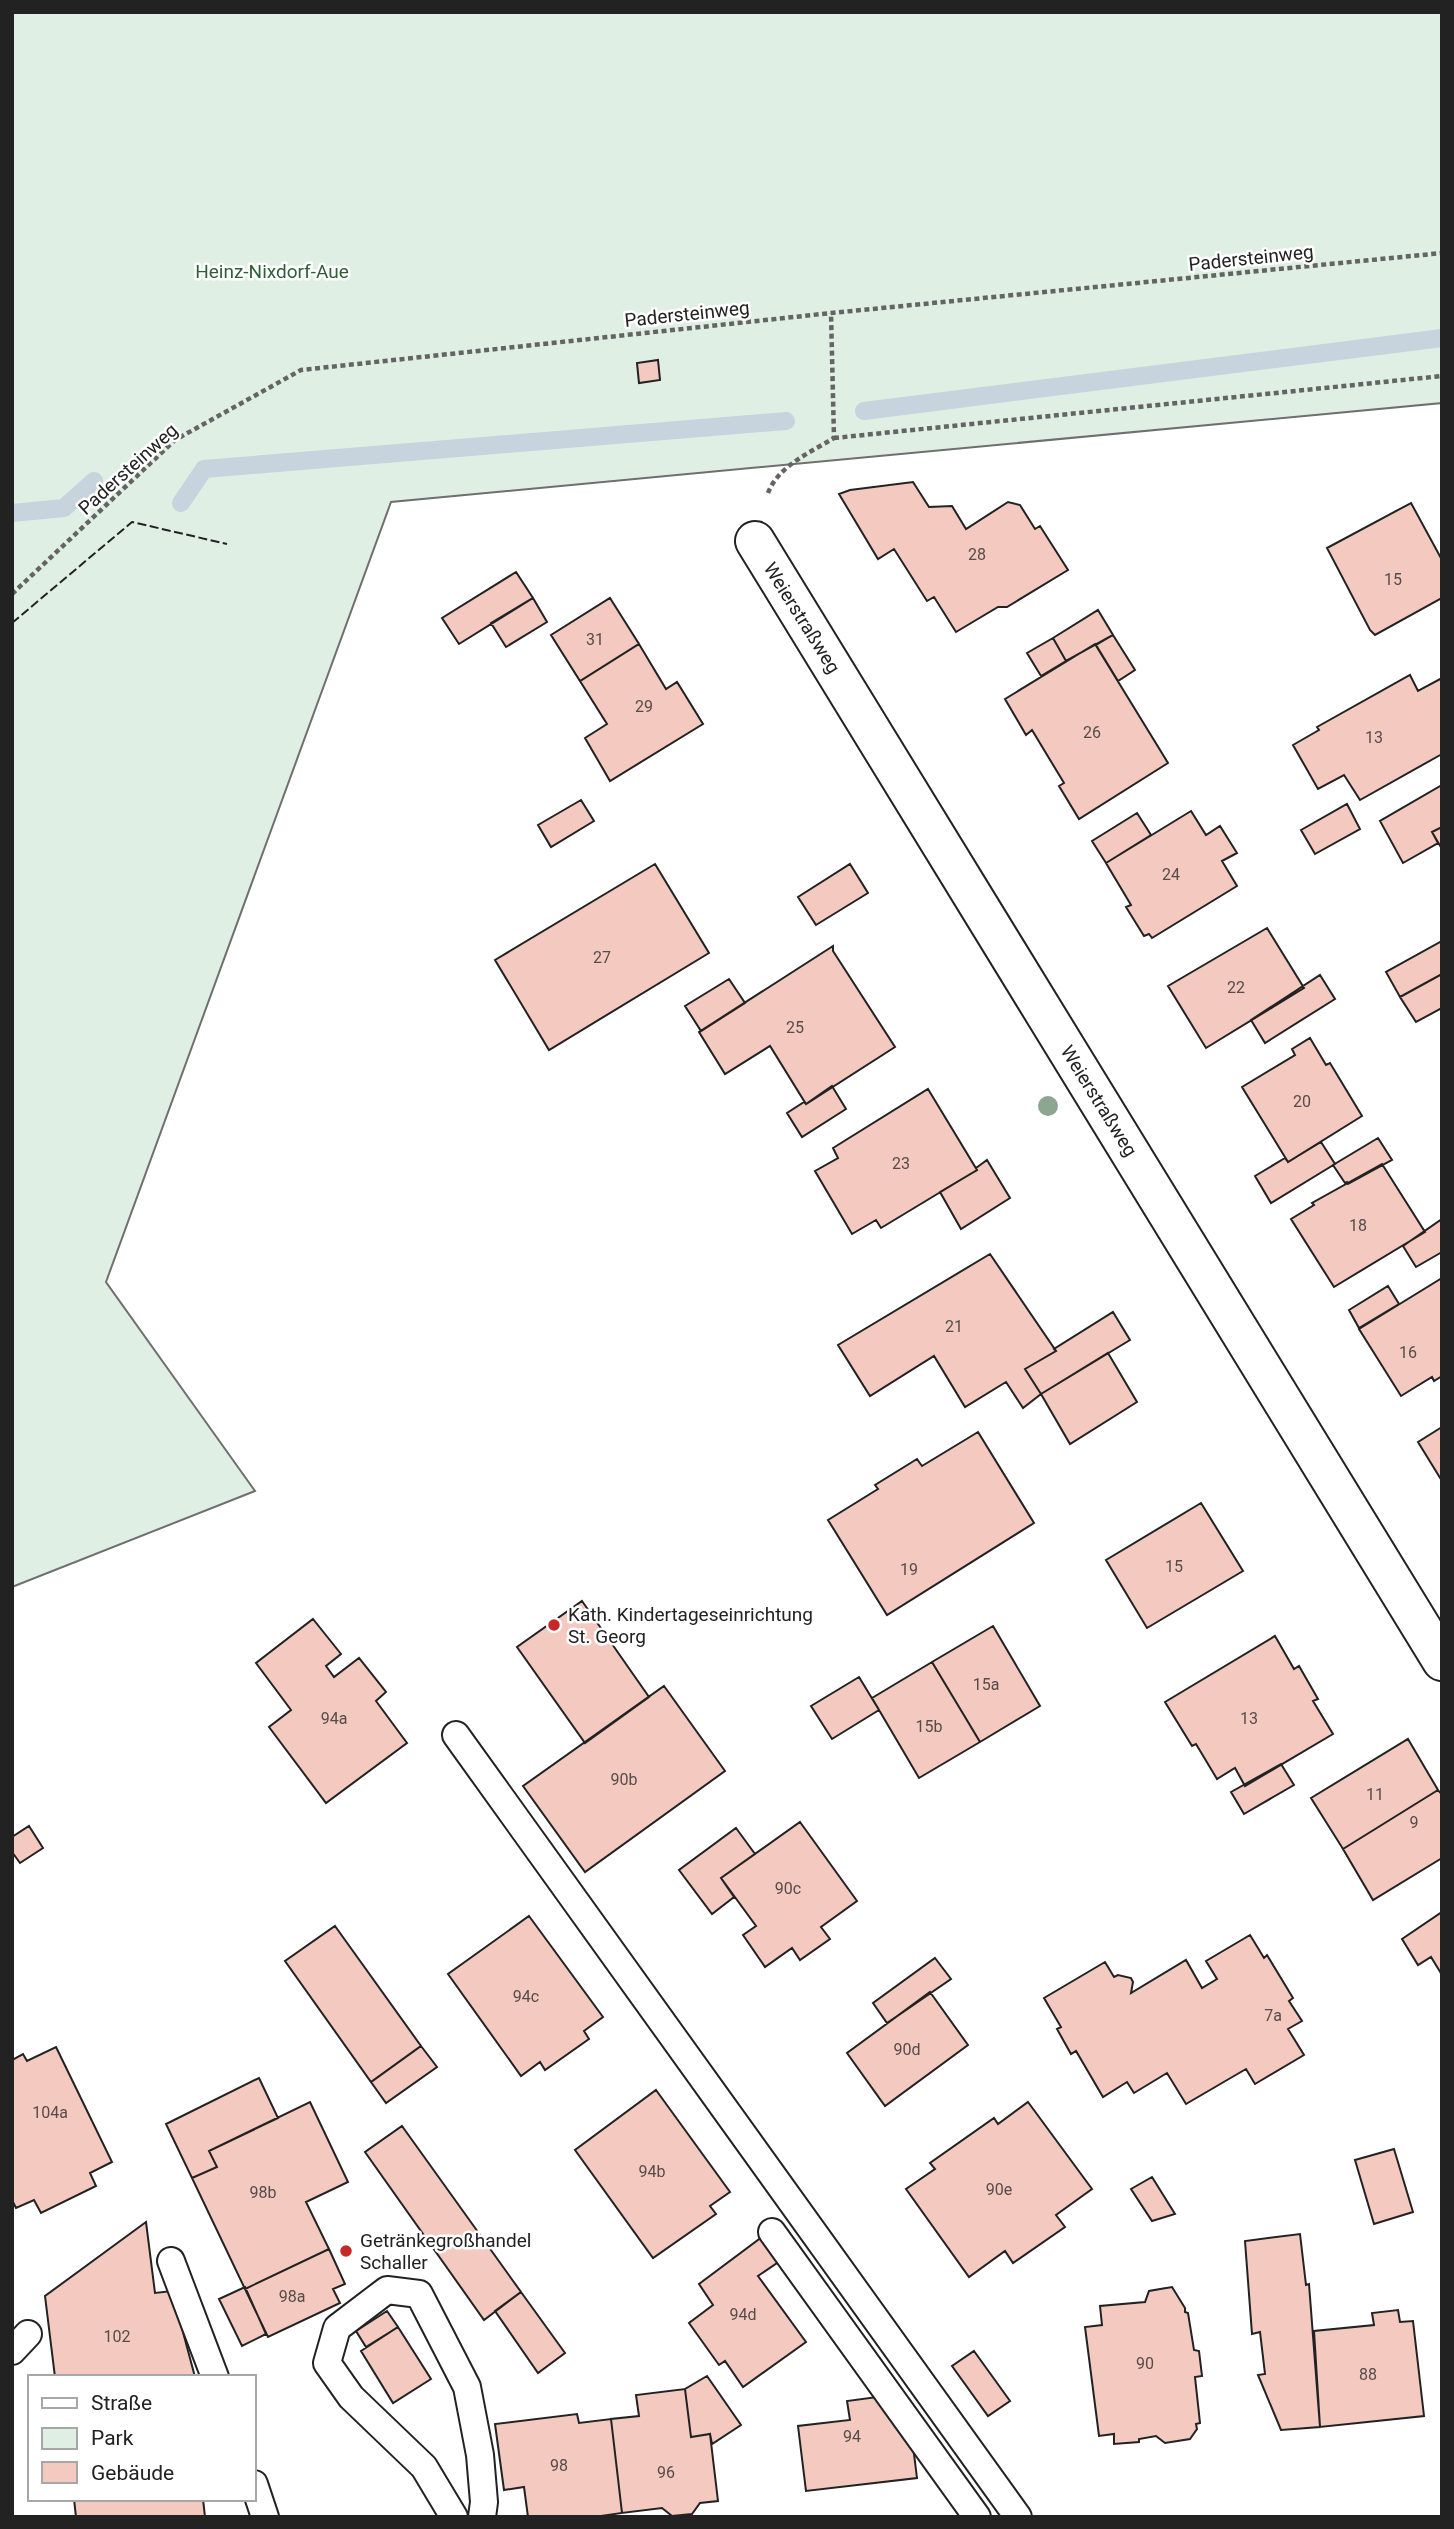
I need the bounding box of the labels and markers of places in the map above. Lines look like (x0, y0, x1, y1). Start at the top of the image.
place label: Kath. Kindertageseinrichtung St. Georg (568, 1603, 813, 1648)
marker: Kath. Kindertageseinrichtung St. Georg (546, 1617, 562, 1633)
place label: Getränkegroßhandel Schaller (360, 2229, 531, 2274)
marker: Getränkegroßhandel Schaller (338, 2243, 354, 2259)

